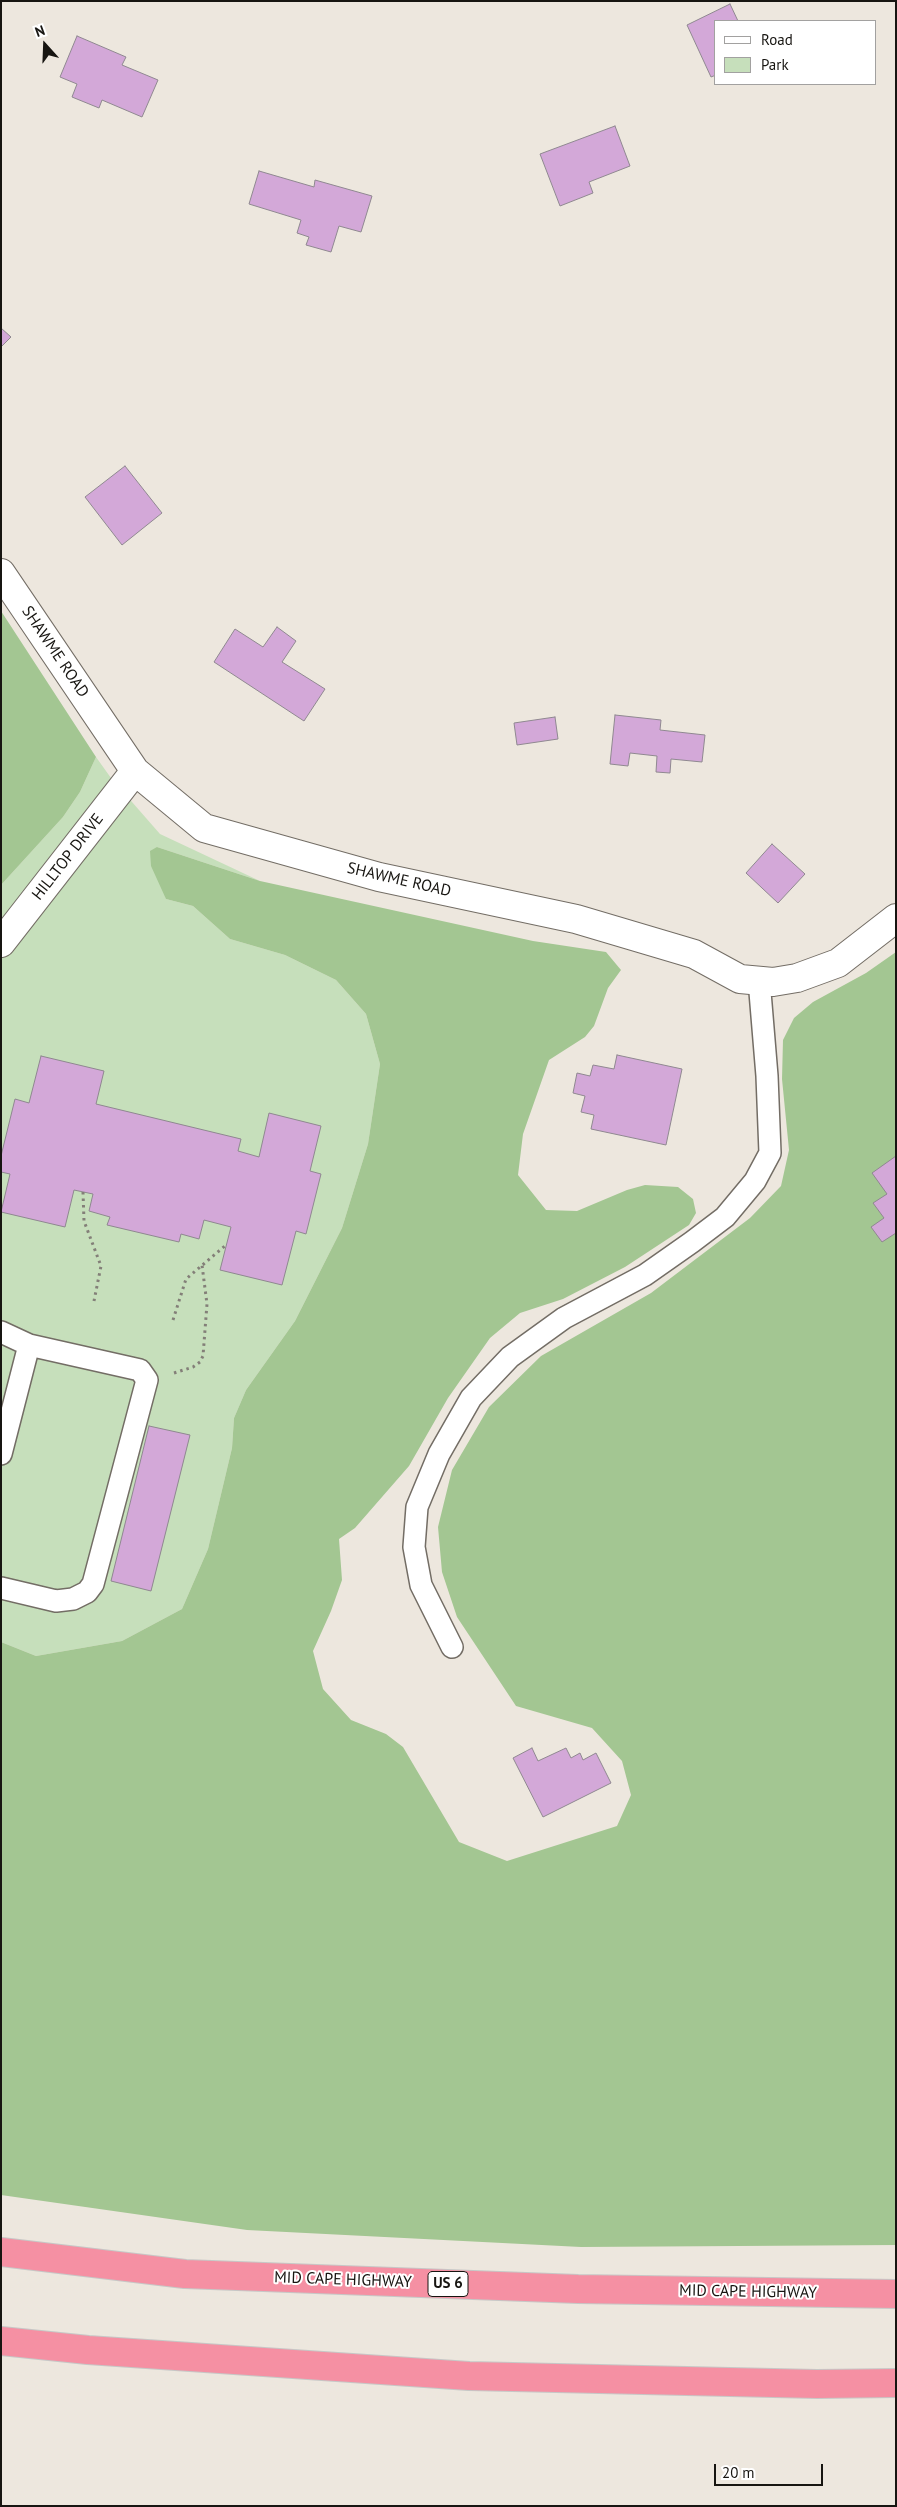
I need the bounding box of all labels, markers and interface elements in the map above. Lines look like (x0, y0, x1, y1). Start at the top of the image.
north arrow (20, 20, 70, 70)
legend (714, 20, 877, 85)
text: N (32, 21, 47, 41)
text: Road (761, 30, 793, 49)
text: Park (761, 55, 789, 74)
street label: SHAWME ROAD (17, 603, 93, 701)
street label: HILLTOP DRIVE (28, 810, 108, 904)
street label: SHAWME ROAD (345, 859, 453, 901)
street label: MID CAPE HIGHWAY (274, 2268, 412, 2292)
road number: US 6 (428, 2272, 468, 2296)
street label: MID CAPE HIGHWAY (679, 2281, 817, 2303)
scale bar (717, 2454, 826, 2486)
text: 20 m (722, 2463, 755, 2482)

